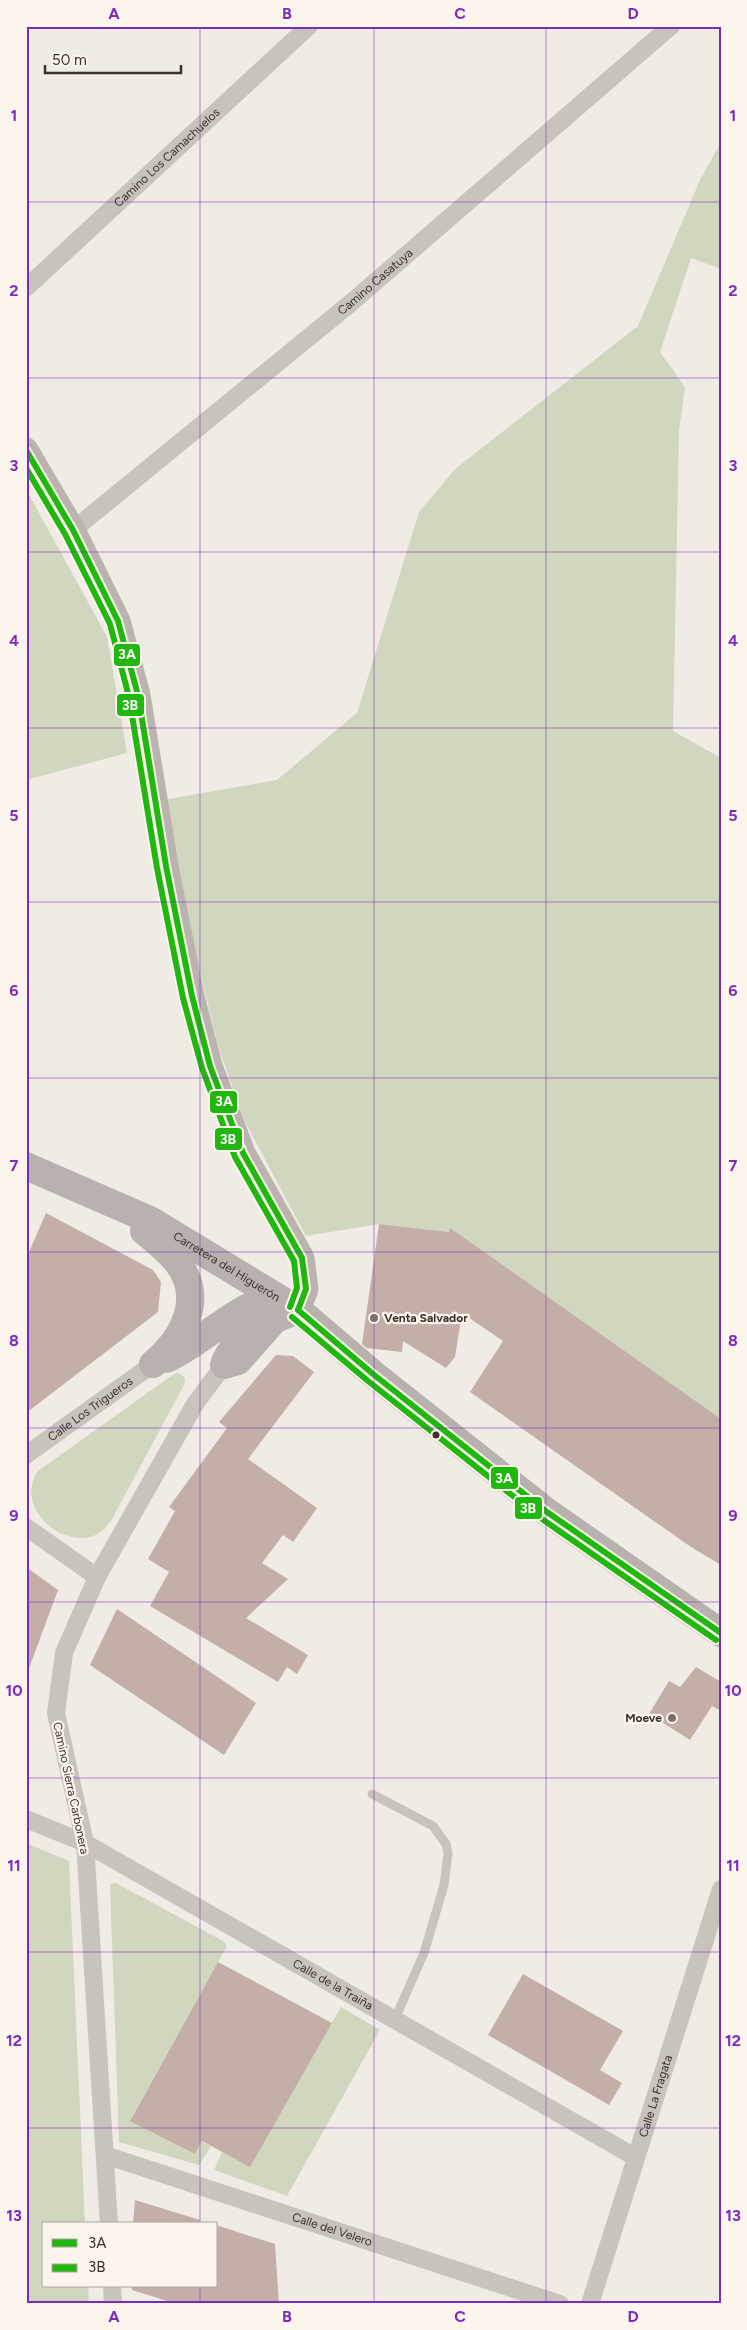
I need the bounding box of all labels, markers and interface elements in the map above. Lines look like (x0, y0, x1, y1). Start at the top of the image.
text: A (108, 4, 120, 23)
text: B (282, 4, 292, 23)
text: C (454, 4, 466, 23)
text: D (627, 4, 639, 23)
scale bar (45, 42, 181, 74)
text: 50 m (52, 51, 87, 69)
street label: Camino Los Camachuelos (111, 105, 223, 210)
text: 1 (11, 106, 17, 125)
text: 1 (730, 106, 736, 125)
street label: Camino Casatuya (335, 246, 416, 318)
text: 2 (9, 281, 19, 300)
text: 2 (728, 281, 738, 300)
text: 3 (10, 456, 19, 475)
text: 3 (729, 456, 738, 475)
text: 4 (9, 631, 19, 650)
text: 4 (728, 631, 738, 650)
line badge: 3A (113, 643, 141, 667)
text: 3A (118, 646, 136, 663)
line badge: 3B (116, 693, 145, 717)
text: 3B (122, 697, 139, 714)
text: 5 (9, 806, 19, 825)
text: 5 (728, 806, 738, 825)
text: 6 (9, 981, 19, 1000)
text: 6 (728, 981, 738, 1000)
line badge: 3A (209, 1090, 238, 1114)
text: 3A (215, 1093, 233, 1110)
line badge: 3B (214, 1127, 243, 1151)
text: 3B (220, 1131, 237, 1148)
text: 7 (10, 1156, 19, 1175)
text: 7 (729, 1156, 738, 1175)
street label: Carretera del Higuerón (171, 1229, 283, 1305)
place label: Venta Salvador (384, 1311, 468, 1325)
marker: Venta Salvador (368, 1312, 380, 1324)
text: 8 (9, 1331, 19, 1350)
text: 8 (728, 1331, 738, 1350)
street label: Calle Los Trigueros (45, 1374, 136, 1444)
unlabelled marker (431, 1430, 441, 1440)
line badge: 3A (490, 1466, 519, 1490)
text: 3A (495, 1470, 513, 1487)
line badge: 3B (514, 1496, 543, 1520)
text: 3B (520, 1500, 537, 1517)
text: 9 (9, 1506, 19, 1525)
text: 9 (728, 1506, 738, 1525)
text: 10 (5, 1681, 23, 1700)
text: 10 (724, 1681, 742, 1700)
place label: Moeve (625, 1711, 662, 1725)
marker: Moeve (666, 1712, 678, 1724)
street label: Camino Sierra Carbonera (50, 1721, 92, 1855)
text: 11 (7, 1856, 21, 1875)
text: 11 (726, 1856, 740, 1875)
street label: Calle de la Traiña (290, 1956, 375, 2013)
text: 12 (6, 2031, 22, 2050)
text: 12 (725, 2031, 741, 2050)
street label: Calle La Fragata (636, 2053, 675, 2139)
text: 13 (6, 2206, 22, 2225)
text: 13 (725, 2206, 741, 2225)
street label: Calle del Velero (290, 2210, 374, 2249)
legend (42, 2222, 218, 2288)
text: 3A (88, 2234, 106, 2252)
text: 3B (88, 2258, 105, 2276)
text: A (108, 2307, 120, 2326)
text: B (282, 2307, 292, 2326)
text: C (454, 2307, 466, 2326)
text: D (627, 2307, 639, 2326)

